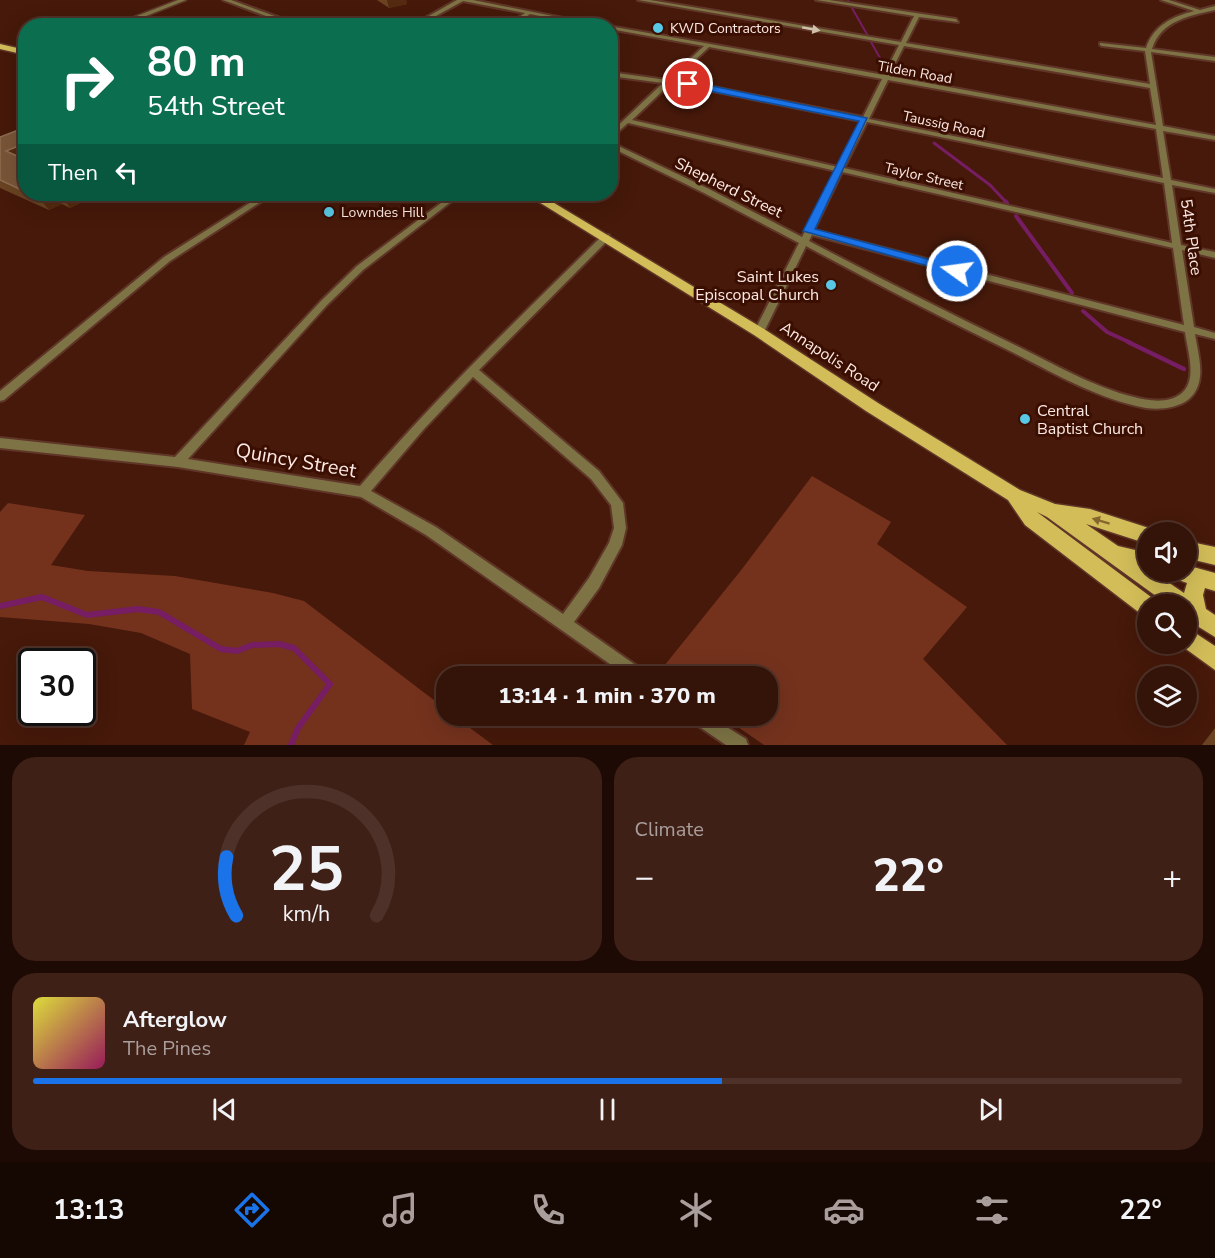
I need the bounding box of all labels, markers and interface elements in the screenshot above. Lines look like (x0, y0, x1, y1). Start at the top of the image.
place label: KWD Contractors (670, 19, 781, 38)
marker: KWD Contractors (651, 21, 665, 35)
one-way arrow (802, 24, 821, 33)
text: 80 m (147, 34, 246, 91)
icon: right (48, 42, 126, 120)
street label: Tilden Road (876, 57, 954, 88)
pin (662, 58, 713, 109)
icon: arrive (671, 67, 704, 100)
text: 54th Street (147, 88, 285, 125)
street label: Taussig Road (901, 106, 987, 142)
street label: Shepherd Street (671, 152, 786, 224)
icon: left (110, 156, 143, 189)
text: Then (48, 158, 98, 188)
street label: Taylor Street (882, 158, 965, 195)
street label: 54th Place (1175, 197, 1207, 277)
place label: Lowndes Hill (341, 203, 425, 222)
marker: Lowndes Hill (322, 205, 336, 219)
position arrow (925, 239, 989, 303)
place label: Saint Lukes Episcopal Church (695, 266, 819, 306)
marker: Saint Lukes Episcopal Church (824, 278, 838, 292)
street label: Annapolis Road (776, 317, 883, 397)
place label: Central Baptist Church (1037, 400, 1143, 440)
marker: Central Baptist Church (1018, 412, 1032, 426)
street label: Quincy Street (234, 437, 359, 485)
one-way arrow (1092, 516, 1110, 525)
map controls (1137, 522, 1197, 726)
button: sound (1137, 522, 1197, 582)
button: search (1137, 594, 1197, 654)
speed limit sign: 30 (18, 648, 96, 726)
button: layers (1137, 666, 1197, 726)
text: 13:14 · 1 min · 370 m (498, 681, 716, 711)
text: Climate (635, 816, 704, 843)
text: 25 (269, 827, 344, 912)
text: 22° (873, 846, 944, 907)
text: − (635, 855, 654, 900)
text: + (1162, 855, 1182, 900)
text: km/h (283, 899, 330, 929)
text: Afterglow (123, 1005, 227, 1035)
text: The Pines (123, 1035, 211, 1062)
icon: previous (208, 1093, 241, 1126)
icon: pause (591, 1093, 624, 1126)
icon: next (974, 1093, 1007, 1126)
icon: directions (231, 1189, 273, 1231)
icon: music (379, 1189, 421, 1231)
icon: phone (527, 1189, 569, 1231)
icon: climate (675, 1189, 717, 1231)
icon: car (823, 1189, 865, 1231)
icon: filters (971, 1189, 1013, 1231)
text: 13:13 (53, 1192, 125, 1229)
text: 22° (1119, 1192, 1162, 1229)

